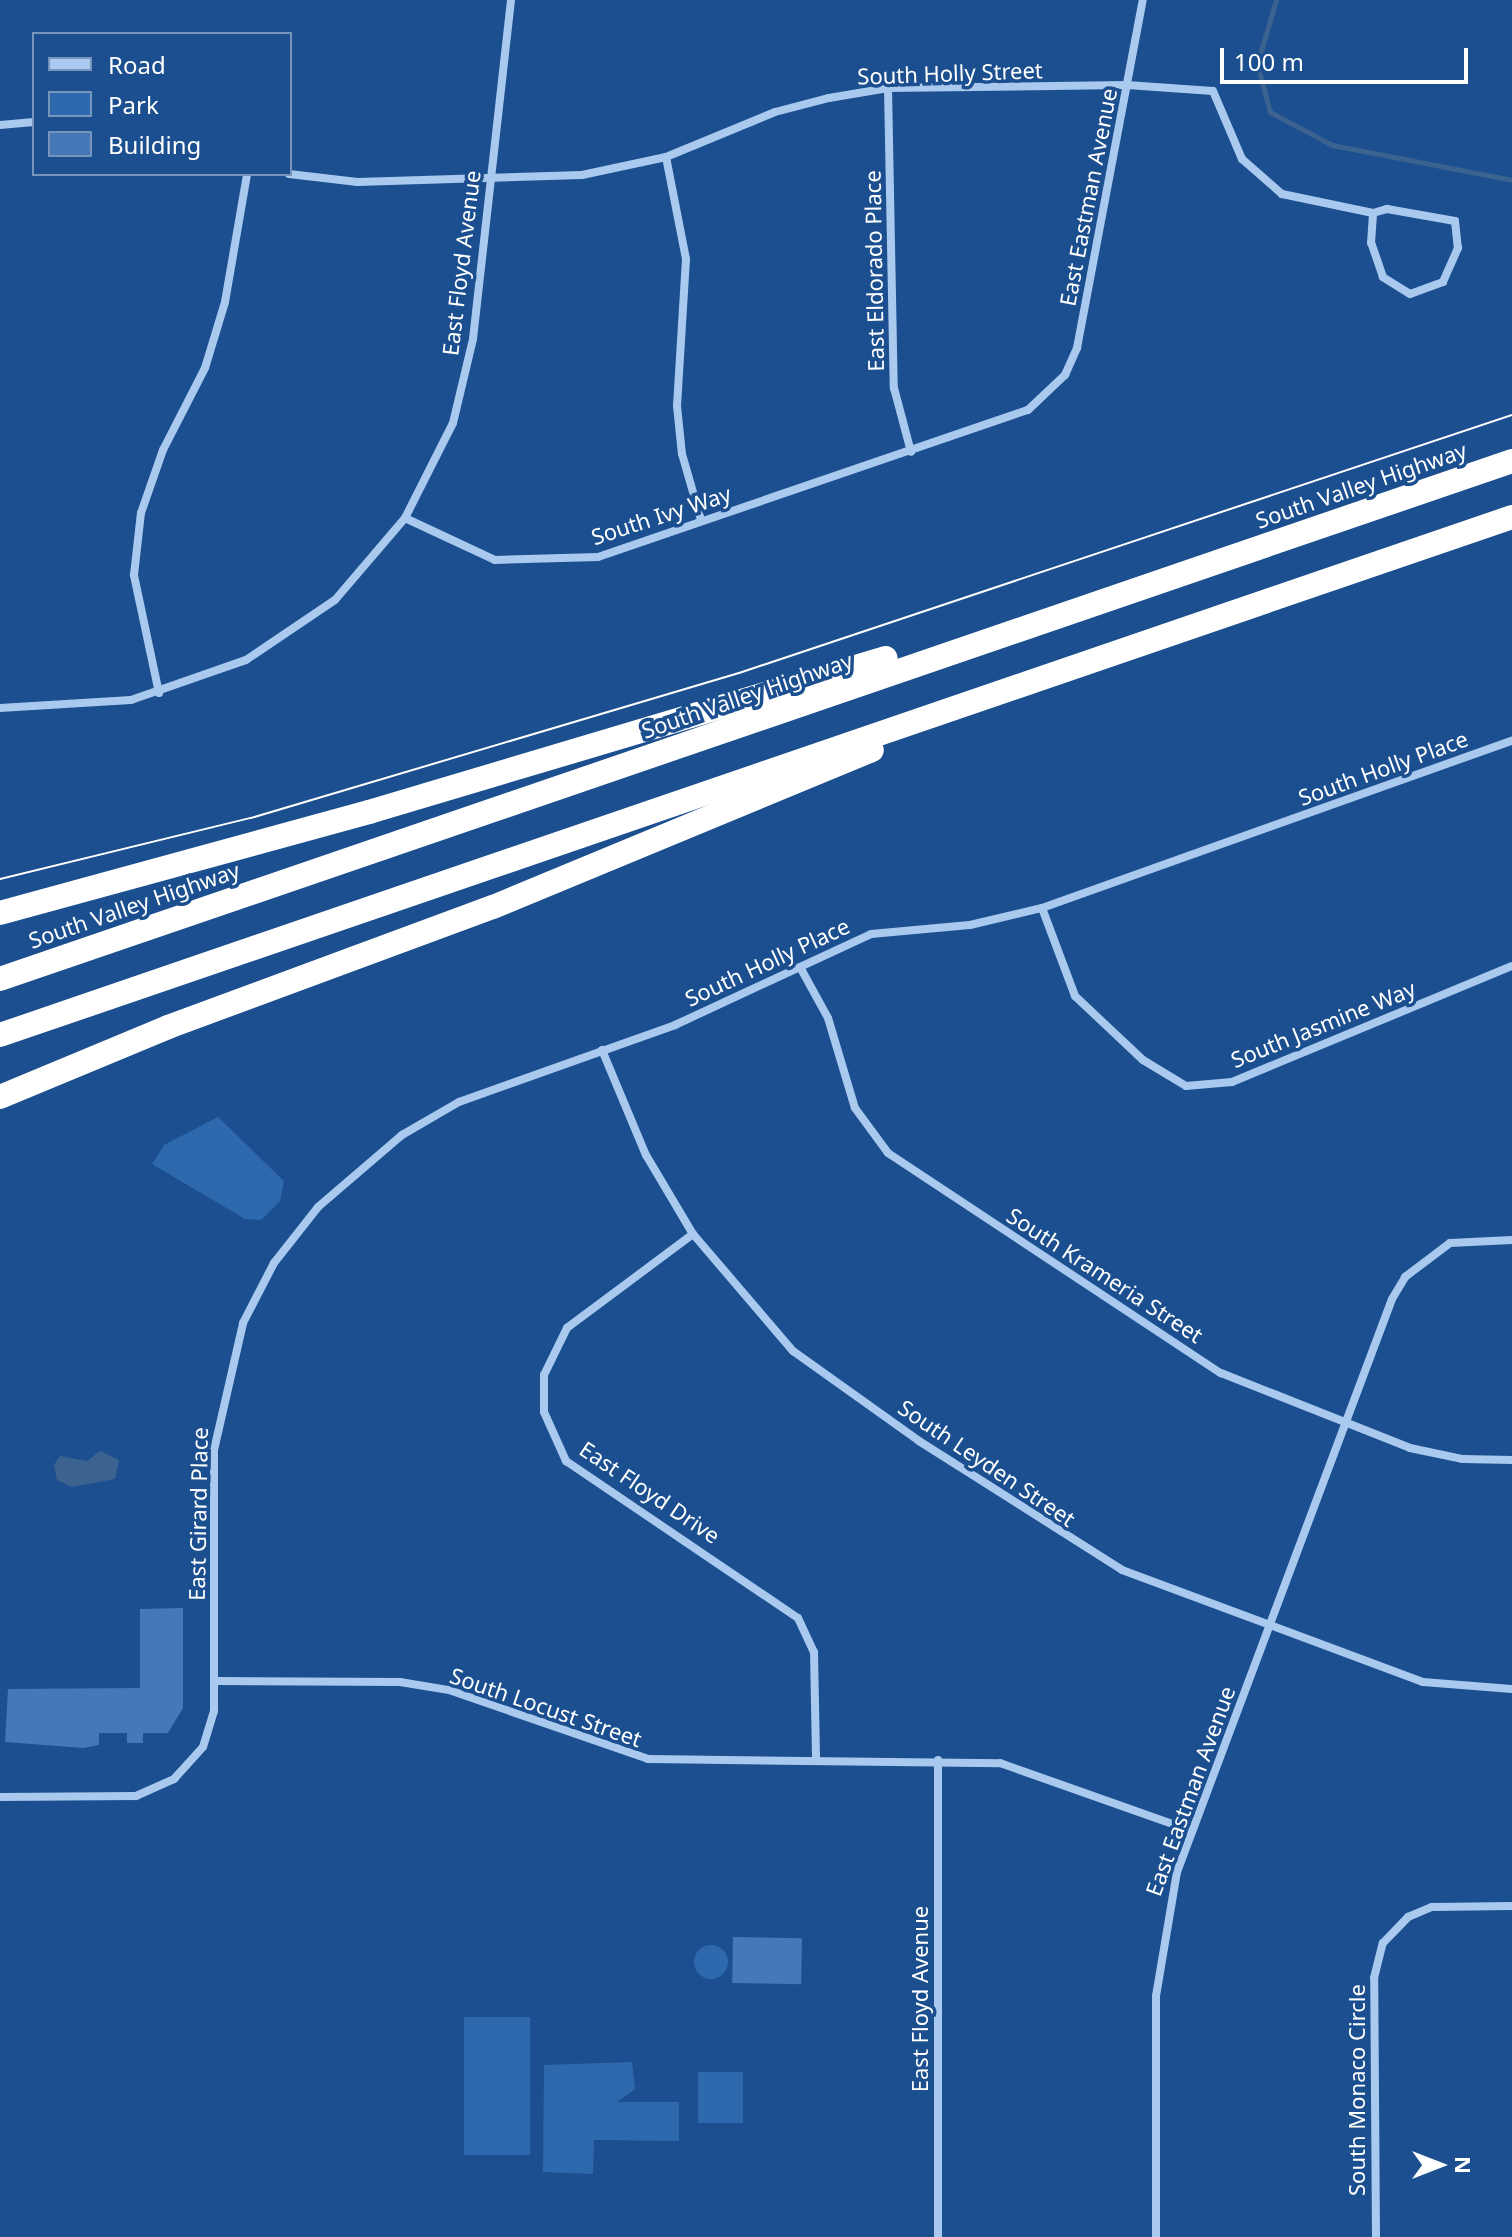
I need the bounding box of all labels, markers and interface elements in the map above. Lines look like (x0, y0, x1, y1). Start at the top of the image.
legend (32, 32, 292, 176)
scale bar (1224, 32, 1472, 82)
text: 100 m (1234, 45, 1304, 78)
text: Road (108, 48, 166, 81)
street label: South Holly Street (857, 57, 1043, 89)
street label: East Eastman Avenue (1054, 86, 1122, 308)
text: Park (108, 88, 159, 121)
text: Building (108, 128, 201, 161)
street label: East Floyd Avenue (437, 169, 485, 357)
street label: East Eldorado Place (859, 170, 889, 372)
street label: South Valley Highway (1252, 436, 1470, 534)
street label: South Ivy Way (588, 480, 734, 550)
street label: South Valley Highway (638, 646, 856, 744)
street label: South Holly Place (1295, 725, 1471, 811)
street label: South Valley Highway (25, 856, 243, 954)
street label: South Holly Place (681, 912, 853, 1012)
street label: South Jasmine Way (1227, 975, 1419, 1073)
street label: South Krameria Street (1002, 1202, 1208, 1348)
street label: South Leyden Street (894, 1394, 1080, 1532)
street label: East Girard Place (183, 1427, 213, 1601)
street label: East Floyd Drive (575, 1435, 725, 1549)
street label: South Locust Street (447, 1662, 645, 1752)
street label: East Eastman Avenue (1140, 1683, 1240, 1899)
street label: East Floyd Avenue (907, 1906, 933, 2092)
street label: South Monaco Circle (1344, 1984, 1370, 2196)
north arrow (1400, 2125, 1480, 2205)
text: N (1449, 2156, 1479, 2174)

